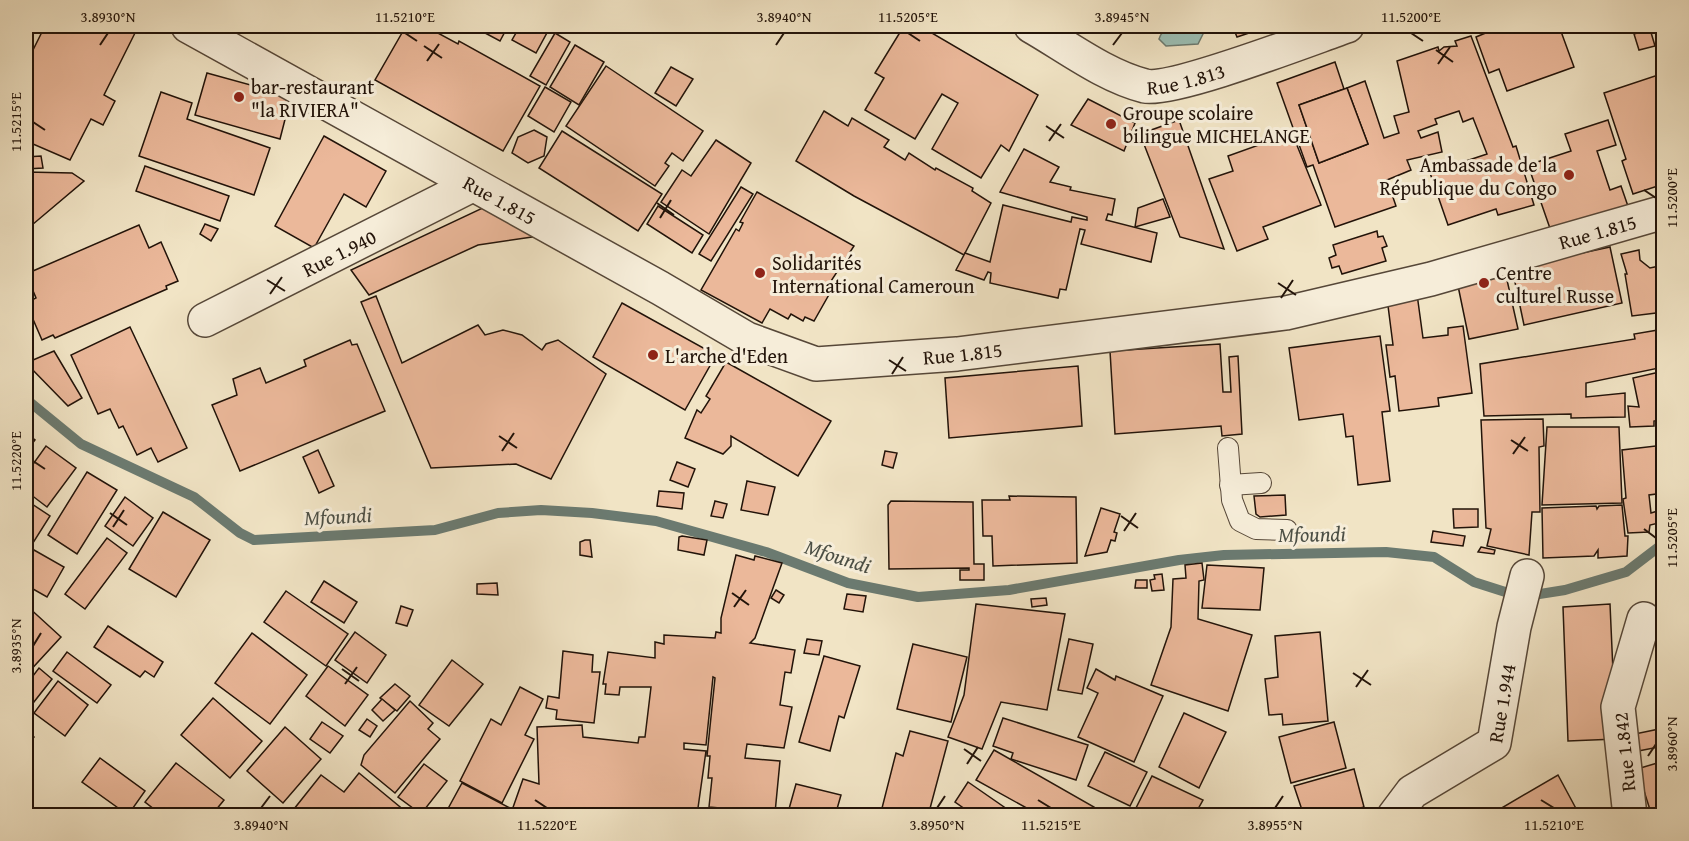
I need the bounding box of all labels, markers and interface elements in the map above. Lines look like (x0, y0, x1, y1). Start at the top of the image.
text: 3.8930°N (81, 6, 136, 27)
text: 11.5210°E (375, 6, 435, 27)
text: 3.8940°N (757, 6, 812, 27)
text: 11.5205°E (878, 6, 938, 27)
text: 3.8945°N (1095, 6, 1150, 27)
text: 11.5200°E (1381, 6, 1441, 27)
street label: Rue 1.813 (1146, 55, 1228, 101)
place label: bar-restaurant "la RIVIERA" (251, 72, 374, 124)
marker: bar-restaurant "la RIVIERA" (232, 90, 246, 104)
text: 11.5215°E (5, 92, 26, 152)
place label: Groupe scolaire bilingue MICHELANGE (1123, 98, 1310, 150)
marker: Groupe scolaire bilingue MICHELANGE (1104, 117, 1118, 131)
place label: Ambassade de la République du Congo (1379, 150, 1558, 202)
street label: Rue 1.815 (458, 167, 542, 231)
marker: Ambassade de la République du Congo (1562, 168, 1576, 182)
text: 11.5200°E (1661, 168, 1682, 228)
street label: Rue 1.815 (1555, 206, 1640, 256)
street label: Rue 1.940 (297, 221, 381, 283)
place label: Solidarités International Cameroun (772, 248, 975, 300)
place label: Centre culturel Russe (1496, 258, 1614, 310)
marker: Solidarités International Cameroun (753, 266, 767, 280)
marker: Centre culturel Russe (1477, 276, 1491, 290)
street label: Rue 1.815 (922, 334, 1004, 371)
place label: L'arche d'Eden (665, 341, 788, 370)
marker: L'arche d'Eden (646, 348, 660, 362)
text: 11.5220°E (5, 431, 26, 491)
water label: Mfoundi (303, 499, 373, 533)
text: 11.5205°E (1661, 508, 1682, 568)
water label: Mfoundi (1278, 518, 1347, 550)
water label: Mfoundi (801, 531, 876, 581)
text: 3.8935°N (5, 618, 26, 673)
street label: Rue 1.944 (1480, 661, 1522, 745)
street label: Rue 1.842 (1605, 711, 1643, 793)
text: 3.8960°N (1661, 716, 1682, 771)
text: 3.8940°N (234, 814, 289, 835)
text: 11.5220°E (517, 814, 577, 835)
text: 3.8950°N (910, 814, 965, 835)
text: 11.5215°E (1021, 814, 1081, 835)
text: 3.8955°N (1248, 814, 1303, 835)
text: 11.5210°E (1524, 814, 1584, 835)

